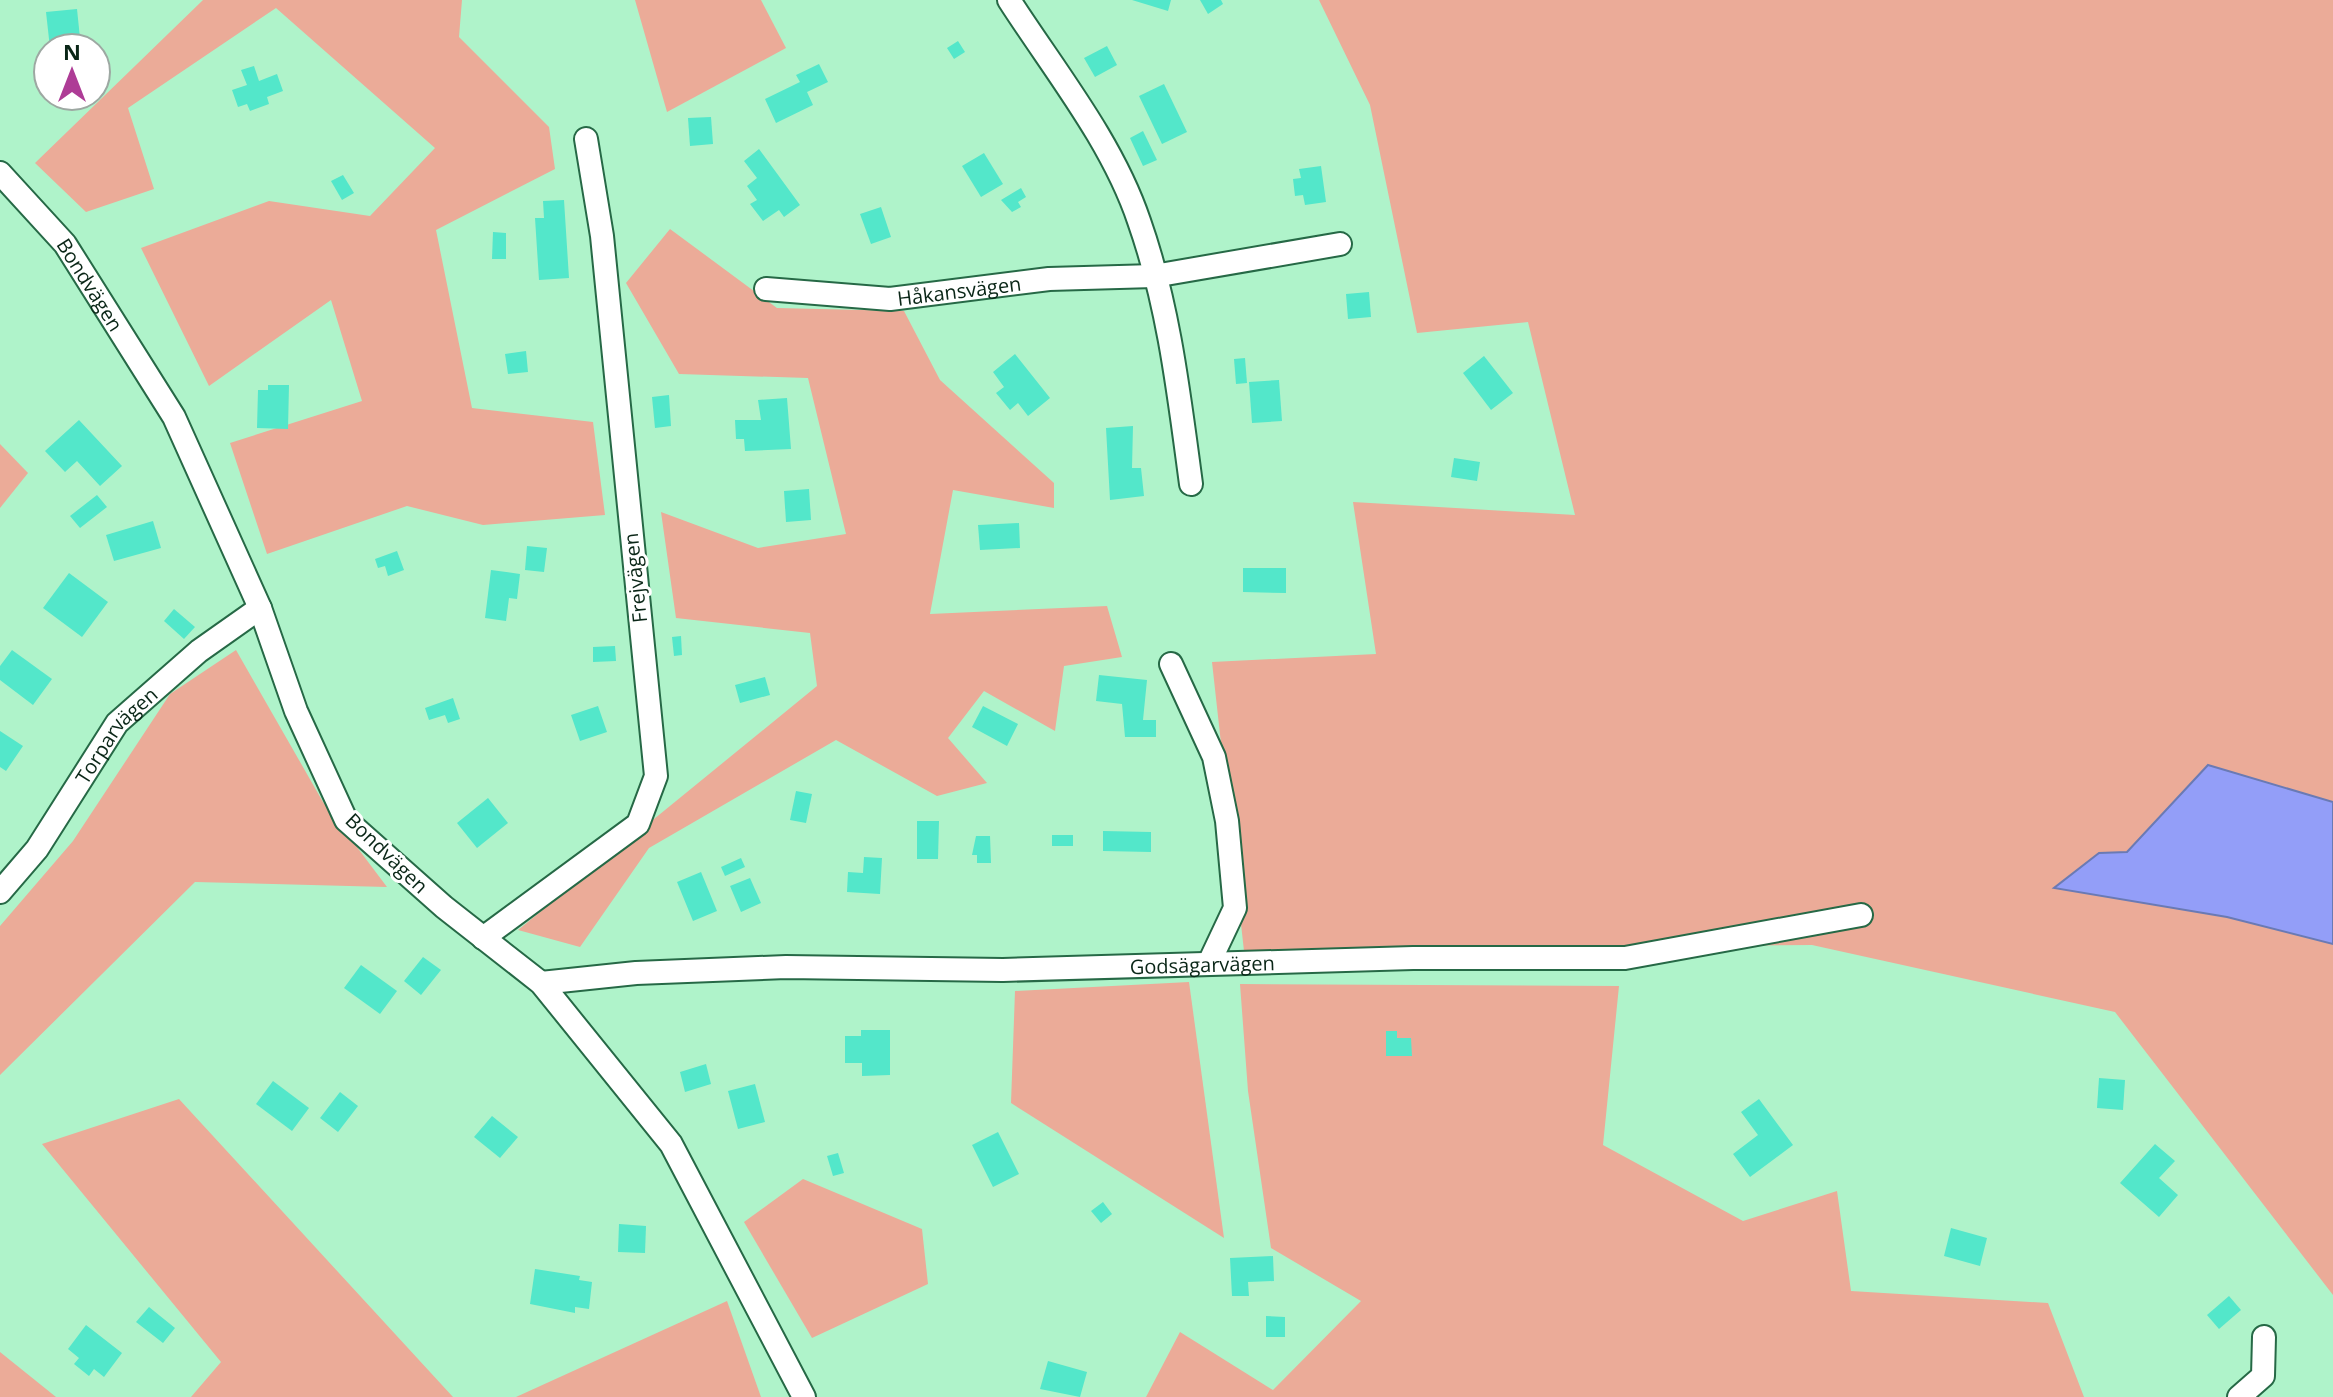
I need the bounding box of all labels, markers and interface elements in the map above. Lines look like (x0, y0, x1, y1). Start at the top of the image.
north arrow (32, 32, 112, 112)
text: N (63, 36, 81, 66)
street label: Bondvägen (51, 233, 130, 336)
street label: Håkansvägen (895, 269, 1023, 311)
street label: Frejvägen (617, 532, 653, 624)
street label: Torparvägen (69, 680, 163, 789)
street label: Bondvägen (340, 807, 434, 899)
street label: Godsägarvägen (1129, 949, 1275, 980)

